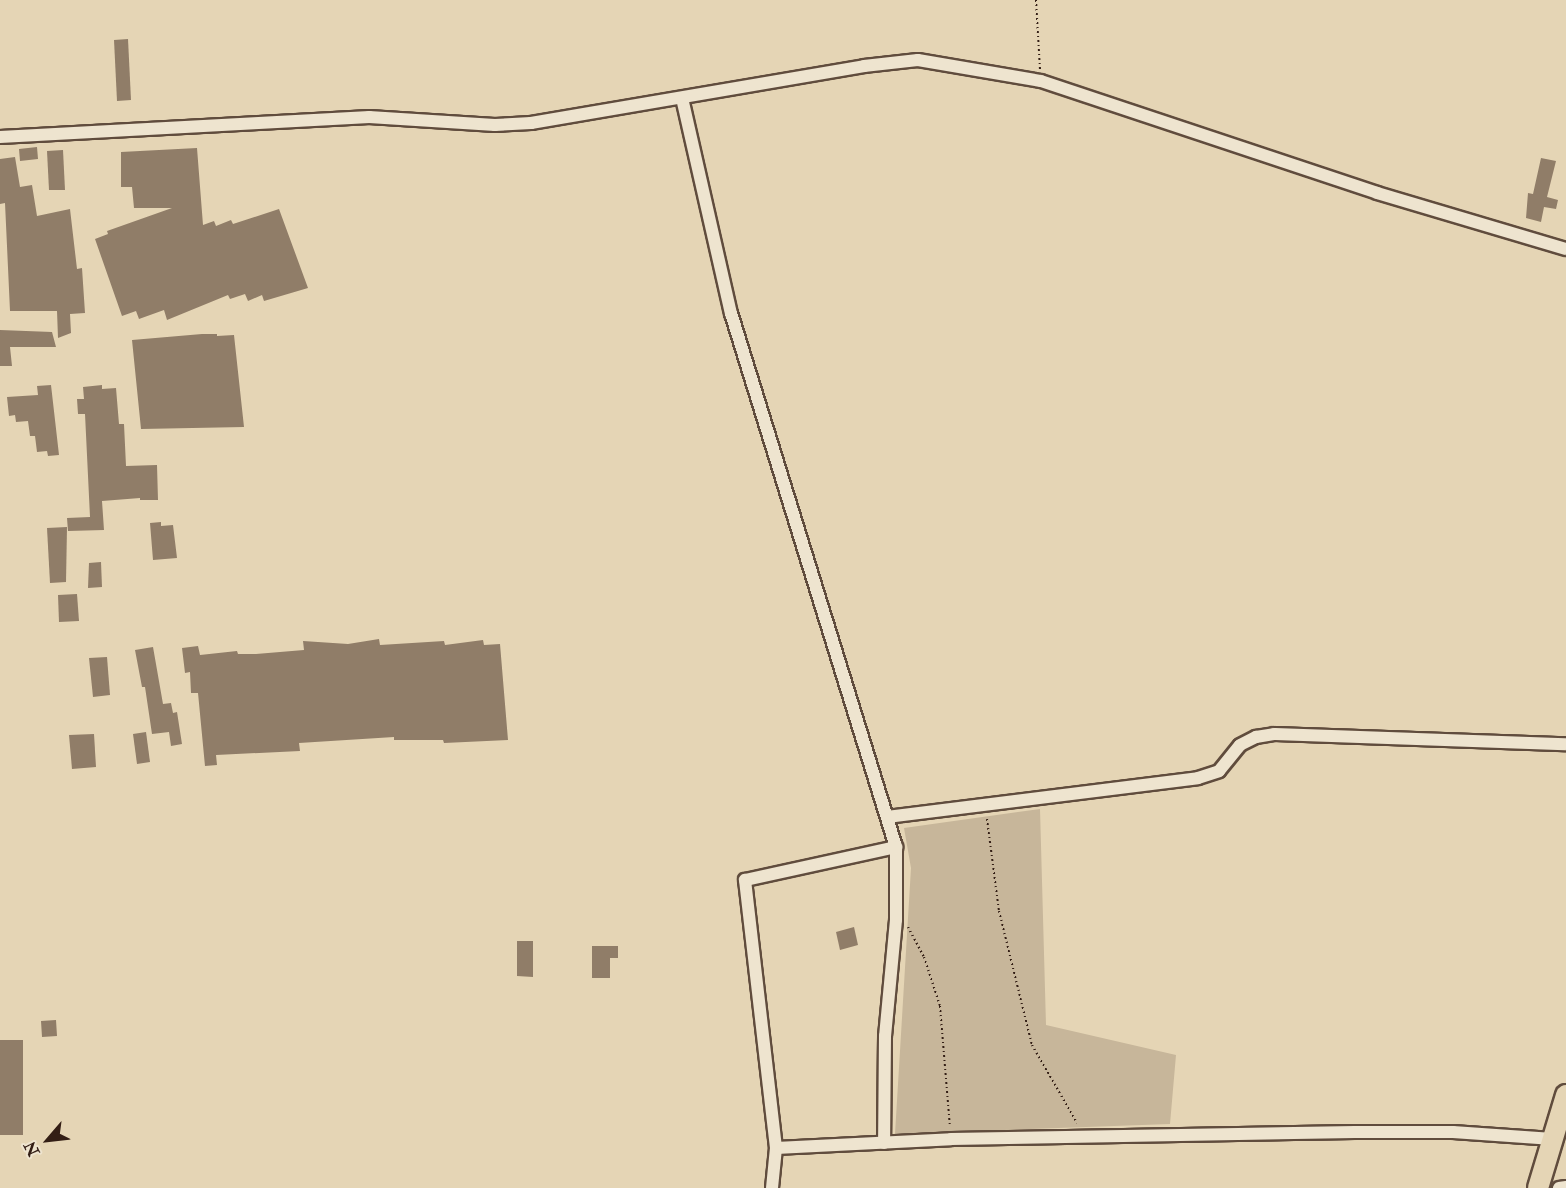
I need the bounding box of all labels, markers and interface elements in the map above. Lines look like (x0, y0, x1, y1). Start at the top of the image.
north arrow (18, 1110, 78, 1170)
text: N (20, 1137, 44, 1159)

